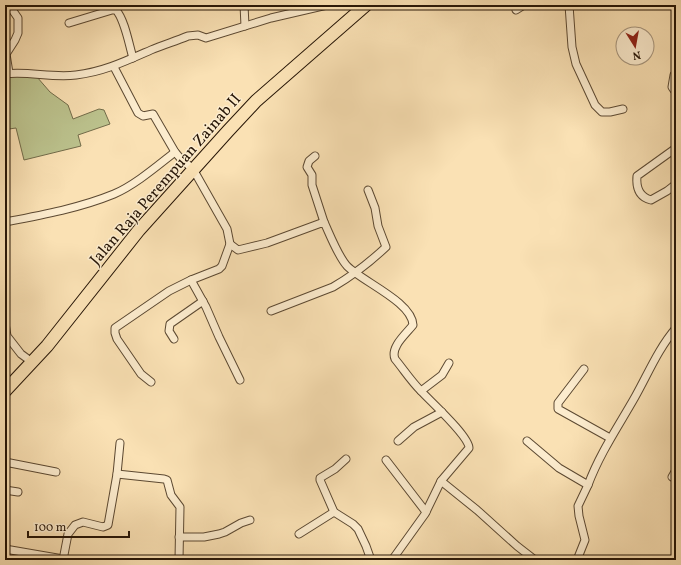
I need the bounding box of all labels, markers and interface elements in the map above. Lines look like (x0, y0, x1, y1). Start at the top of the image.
north arrow (615, 26, 655, 66)
text: N (631, 46, 642, 62)
street label: Jalan Raja Perempuan Zainab II (85, 89, 247, 271)
scale bar (28, 513, 129, 539)
text: 100 m (34, 520, 67, 536)

